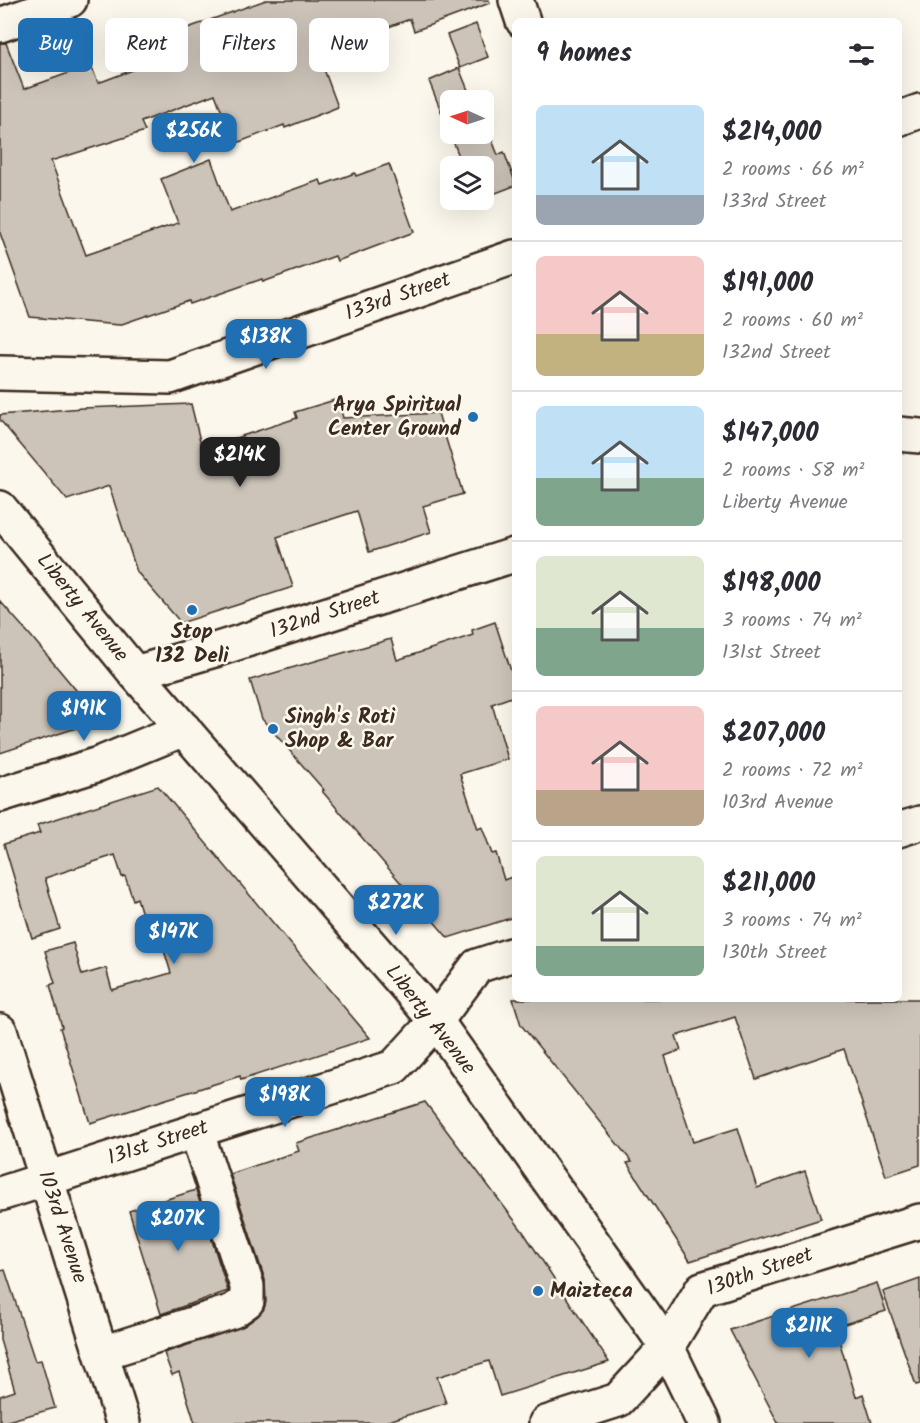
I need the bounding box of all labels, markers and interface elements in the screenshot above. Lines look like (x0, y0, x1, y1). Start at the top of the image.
chip: Buy (18, 18, 93, 72)
chip: Rent (105, 18, 188, 72)
chip: Filters (200, 18, 297, 72)
chip: New (309, 18, 389, 72)
text: 9 homes (536, 33, 632, 75)
icon: filters (845, 38, 878, 71)
north arrow (440, 90, 494, 144)
map controls (440, 90, 494, 210)
text: $214,000 (722, 112, 821, 154)
pin: $256K (152, 113, 236, 164)
text: $256K (166, 116, 222, 148)
icon: home (584, 129, 656, 201)
text: 2 rooms · 66 m² (722, 154, 864, 186)
button: layers (440, 156, 494, 210)
text: 133rd Street (722, 186, 826, 218)
street label: 133rd Street (341, 263, 456, 330)
text: $191,000 (722, 263, 813, 305)
icon: home (584, 280, 656, 352)
text: 2 rooms · 60 m² (722, 305, 863, 337)
pin: $138K (224, 319, 308, 370)
text: $138K (240, 322, 292, 354)
text: 132nd Street (722, 337, 831, 369)
place label: Arya Spiritual Center Ground (328, 389, 462, 446)
marker: Arya Spiritual Center Ground (466, 410, 480, 424)
text: $147,000 (722, 413, 819, 455)
icon: home (584, 430, 656, 502)
pin: $214K (198, 437, 282, 488)
text: $214K (214, 440, 266, 472)
text: 2 rooms · 58 m² (722, 455, 864, 487)
text: Liberty Avenue (722, 487, 848, 519)
street label: Liberty Avenue (28, 546, 137, 670)
text: $198,000 (722, 563, 821, 605)
icon: home (584, 580, 656, 652)
street label: 132nd Street (266, 581, 385, 648)
marker: Stop 132 Deli (185, 603, 199, 617)
text: 3 rooms · 74 m² (722, 605, 862, 637)
place label: Stop 132 Deli (155, 616, 229, 673)
text: 131st Street (722, 637, 821, 669)
pin: $191K (42, 691, 126, 742)
text: $191K (61, 694, 107, 726)
place label: Singh's Roti Shop & Bar (285, 701, 396, 758)
text: $207,000 (722, 713, 825, 755)
marker: Singh's Roti Shop & Bar (266, 722, 280, 736)
icon: home (584, 730, 656, 802)
text: 2 rooms · 72 m² (722, 755, 863, 787)
text: 103rd Avenue (722, 787, 833, 819)
text: $211,000 (722, 863, 815, 905)
icon: home (584, 880, 656, 952)
pin: $272K (354, 885, 438, 936)
text: $272K (368, 888, 424, 920)
text: 3 rooms · 74 m² (722, 905, 862, 937)
pin: $147K (132, 914, 216, 965)
text: $147K (149, 917, 199, 949)
text: 130th Street (722, 937, 827, 969)
street label: Liberty Avenue (376, 958, 484, 1083)
pin: $198K (243, 1077, 327, 1128)
text: $198K (259, 1080, 311, 1112)
street label: 131st Street (103, 1111, 213, 1175)
street label: 103rd Avenue (28, 1166, 96, 1288)
pin: $207K (136, 1201, 220, 1252)
text: $207K (150, 1204, 206, 1236)
street label: 130th Street (703, 1238, 818, 1306)
place label: Maizteca (550, 1275, 633, 1308)
marker: Maizteca (531, 1284, 545, 1298)
pin: $211K (767, 1308, 851, 1359)
text: $211K (785, 1311, 833, 1343)

